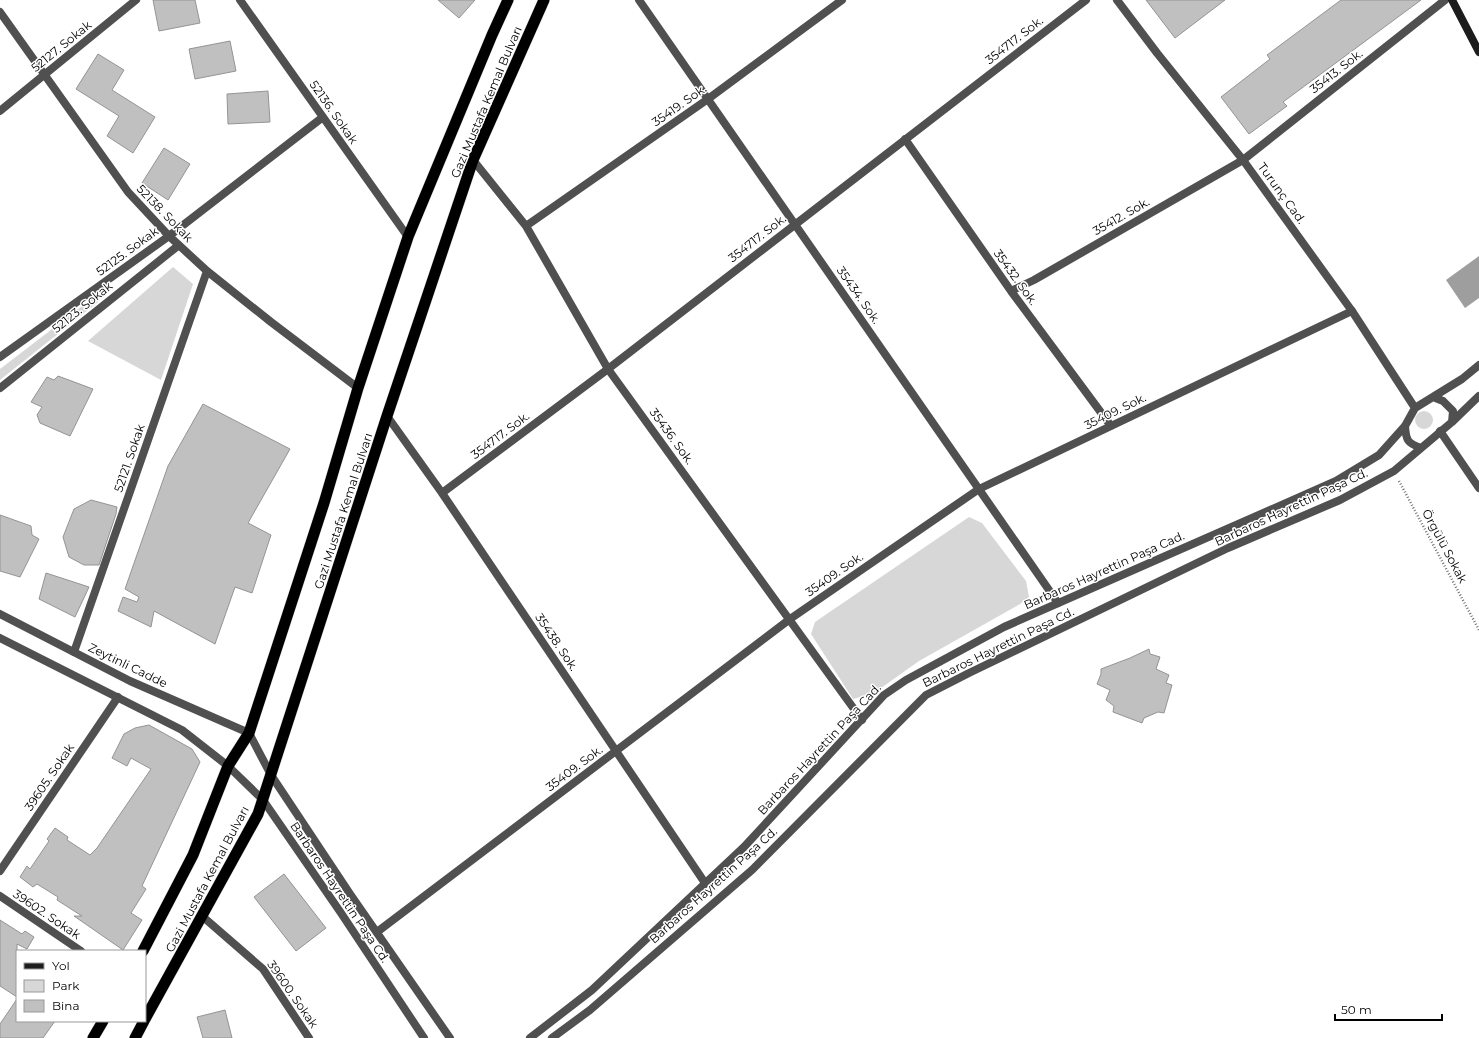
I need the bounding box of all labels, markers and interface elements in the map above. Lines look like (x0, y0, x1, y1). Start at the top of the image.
street label: 354717. Sok. (982, 13, 1046, 67)
street label: 52127. Sokak (28, 17, 95, 75)
street label: Gazi Mustafa Kemal Bulvarı (447, 24, 525, 180)
street label: 35413. Sok. (1307, 46, 1365, 96)
street label: 52136. Sokak (307, 77, 362, 147)
street label: 35419. Sok. (649, 81, 709, 129)
street label: Turunç Cad. (1255, 160, 1309, 226)
street label: 52138. Sokak (134, 181, 197, 246)
street label: 35412. Sok. (1090, 194, 1152, 238)
street label: 354717. Sok. (725, 211, 789, 265)
street label: 52125. Sokak (93, 223, 162, 279)
street label: 35432. Sok. (991, 246, 1041, 308)
street label: 35434. Sok. (834, 263, 884, 327)
street label: 52123. Sokak (49, 278, 116, 336)
street label: 35409. Sok. (1082, 390, 1148, 432)
street label: 35436. Sok. (647, 405, 697, 467)
street label: 354717. Sok. (468, 408, 532, 462)
street label: 52121. Sokak (110, 421, 148, 494)
street label: Gazi Mustafa Kemal Bulvarı (311, 431, 375, 591)
street label: Barbaros Hayrettin Paşa Cd. (1212, 465, 1370, 549)
street label: Örgülü Sokak (1419, 506, 1471, 586)
street label: Barbaros Hayrettin Paşa Cad. (1021, 528, 1187, 612)
street label: 35409. Sok. (802, 549, 866, 599)
street label: Barbaros Hayrettin Paşa Cd. (920, 604, 1076, 690)
street label: 35438. Sok. (532, 610, 582, 674)
street label: Zeytinli Cadde (86, 639, 170, 691)
street label: Barbaros Hayrettin Paşa Cad. (754, 680, 884, 818)
street label: 39605. Sokak (21, 740, 77, 814)
street label: 35409. Sok. (543, 742, 605, 794)
street label: Gazi Mustafa Kemal Bulvarı (162, 803, 252, 955)
street label: Barbaros Hayrettin Paşa Cd. (287, 819, 393, 965)
street label: Barbaros Hayrettin Paşa Cd. (646, 824, 780, 946)
street label: 39602. Sokak (10, 886, 84, 943)
legend (16, 950, 146, 1022)
street label: 39600. Sokak (264, 957, 322, 1031)
text: Yol (52, 958, 70, 973)
text: Park (52, 978, 80, 993)
scale bar (1335, 996, 1442, 1022)
text: Bina (52, 998, 79, 1013)
text: 50 m (1341, 1002, 1372, 1017)

